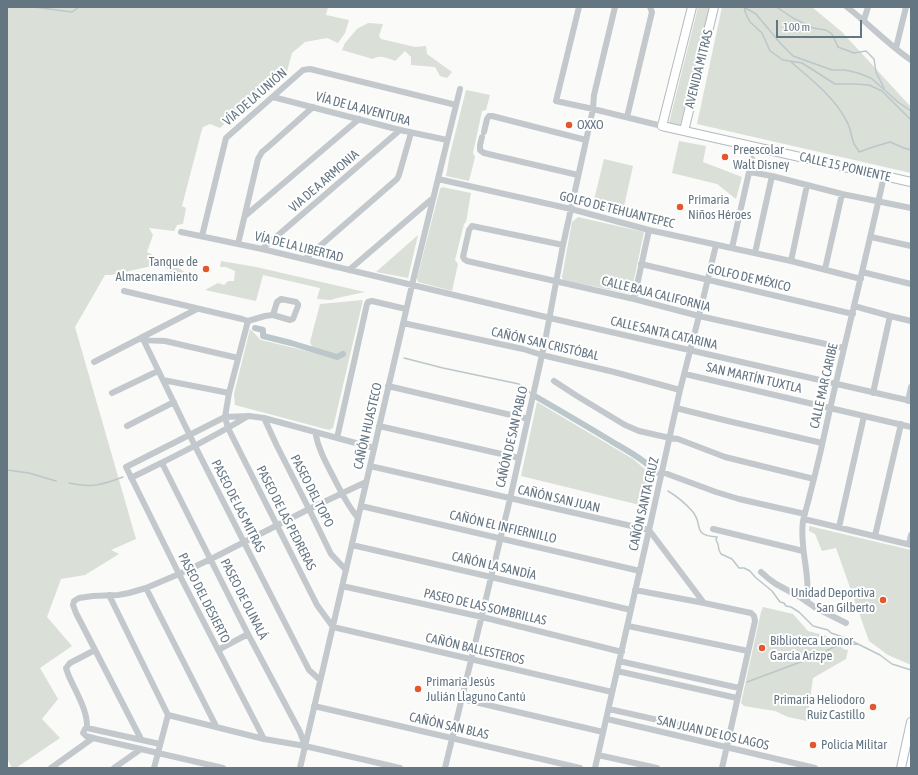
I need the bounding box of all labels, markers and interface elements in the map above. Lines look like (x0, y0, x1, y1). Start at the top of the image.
scale bar (778, 12, 864, 38)
text: 100 m (783, 20, 810, 34)
street label: AVENIDA MITRAS (682, 28, 716, 110)
street label: VÍA DE LA UNIÓN (220, 65, 290, 129)
street label: VÍA DE LA AVENTURA (314, 89, 412, 129)
place label: OXXO (577, 117, 603, 133)
marker: OXXO (564, 120, 574, 130)
place label: Preescolar Walt Disney (733, 142, 789, 173)
street label: VIA DE A ARMONIA (286, 147, 362, 215)
street label: CALLE 15 PONIENTE (798, 149, 892, 185)
marker: Preescolar Walt Disney (720, 152, 730, 162)
street label: GOLFO DE TEHUANTEPEC (558, 188, 676, 232)
place label: Primaria Niños Héroes (688, 192, 751, 223)
marker: Primaria Niños Héroes (675, 202, 685, 212)
street label: VÍA DE LA LIBERTAD (253, 228, 345, 266)
place label: Tanque de Almacenamiento (115, 254, 198, 285)
street label: GOLFO DE MÉXICO (706, 261, 792, 295)
marker: Tanque de Almacenamiento (201, 264, 211, 274)
street label: CALLE BAJA CALIFORNIA (600, 273, 712, 315)
street label: CALLE SANTA CATARINA (609, 313, 719, 353)
street label: CAÑÓN SAN CRISTÓBAL (490, 324, 600, 364)
street label: CALLE MAR CARIBE (807, 342, 841, 430)
street label: SAN MARTÍN TUXTLA (705, 359, 803, 397)
street label: CAÑÓN HUASTECO (350, 381, 386, 471)
street label: CAÑÓN DE SAN PABLO (493, 385, 531, 489)
street label: PASEO DEL TOPO (287, 452, 337, 530)
street label: CAÑÓN SANTA CRUZ (626, 456, 662, 552)
street label: PASEO DE LAS MITRAS (208, 457, 268, 555)
street label: PASEO DE LAS PEDRERAS (253, 463, 319, 573)
street label: CAÑÓN SAN JUAN (516, 482, 602, 516)
street label: CAÑÓN EL INFIERNILLO (448, 507, 558, 547)
street label: CAÑÓN LA SANDÍA (450, 549, 538, 583)
street label: PASEO DEL DESIERTO (175, 550, 233, 646)
street label: PASEO DE OLINALÁ (217, 556, 271, 642)
street label: PASEO DE LAS SOMBRILLAS (422, 585, 548, 629)
place label: Unidad Deportiva San Gilberto (791, 585, 875, 616)
marker: Unidad Deportiva San Gilberto (878, 595, 888, 605)
street label: CAÑÓN BALLESTEROS (424, 630, 526, 668)
place label: Biblioteca Leonor García Arizpe (770, 633, 853, 664)
marker: Biblioteca Leonor García Arizpe (757, 643, 767, 653)
place label: Primaria Jesús Julián Llaguno Cantú (426, 674, 526, 705)
marker: Primaria Jesús Julián Llaguno Cantú (413, 684, 423, 694)
place label: Primaria Heliodoro Ruiz Castillo (774, 692, 865, 723)
marker: Primaria Heliodoro Ruiz Castillo (868, 702, 878, 712)
street label: CAÑÓN SAN BLAS (408, 709, 490, 743)
street label: SAN JUAN DE LOS LAGOS (655, 713, 771, 753)
place label: Policía Militar (821, 737, 887, 753)
marker: Policía Militar (808, 740, 818, 750)

